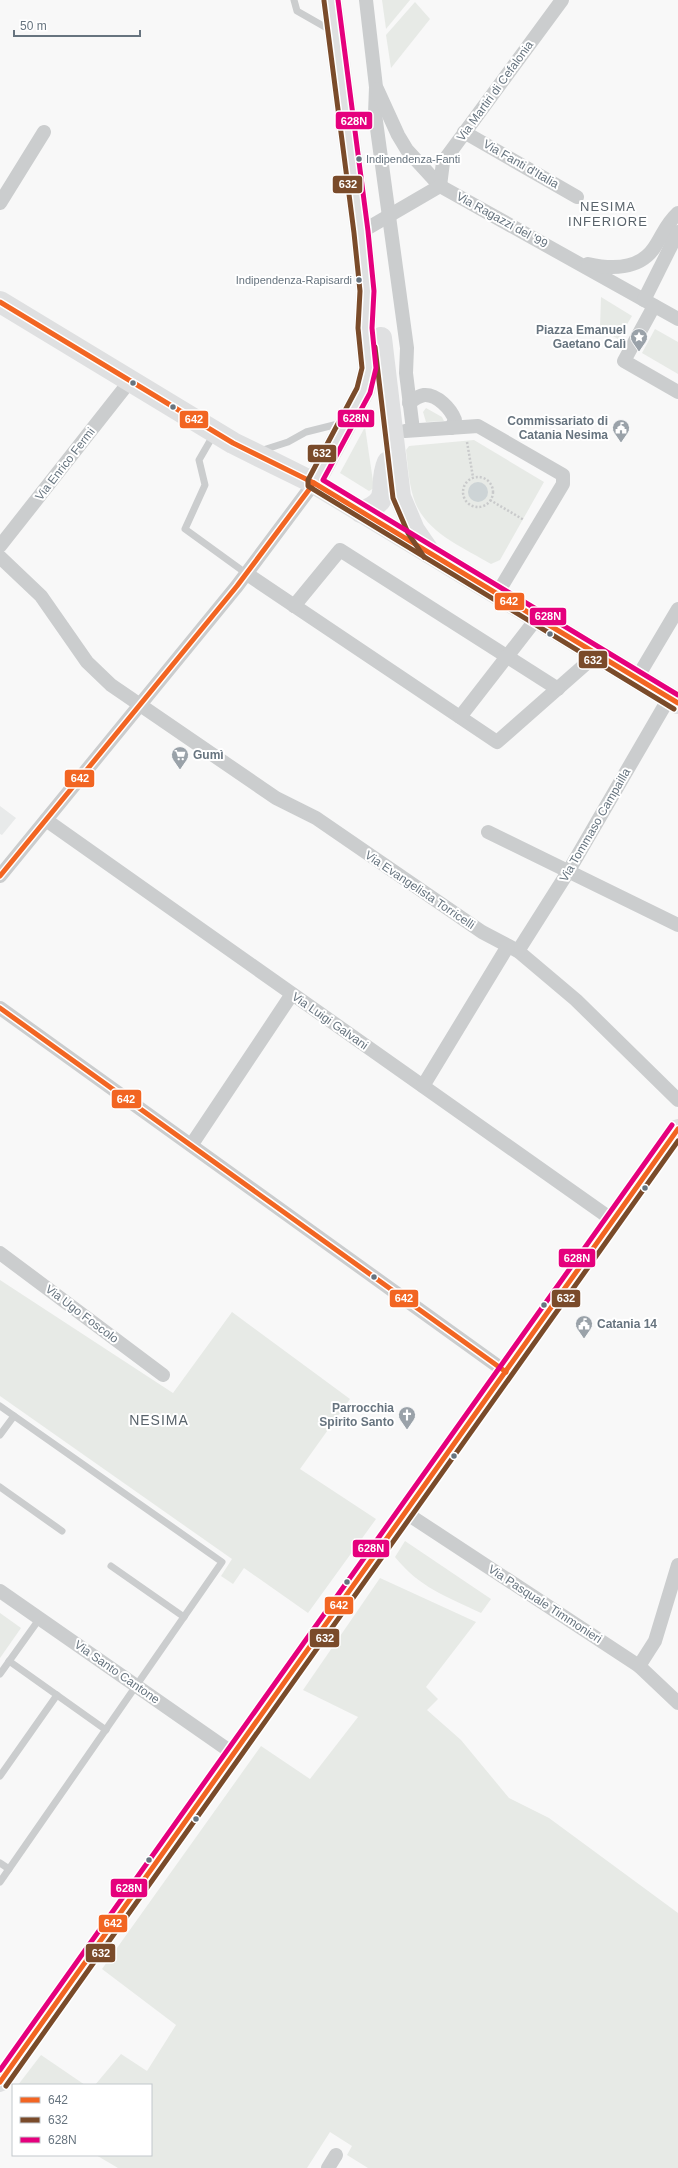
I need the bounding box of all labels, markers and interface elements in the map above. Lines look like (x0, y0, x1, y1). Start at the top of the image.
scale bar (14, 12, 140, 38)
text: 50 m (20, 19, 47, 33)
street label: Via Martiri di Cefalonia (454, 38, 536, 144)
line badge: 628N (335, 111, 373, 130)
text: 628N (341, 115, 367, 127)
street label: Via Fanti d'Italia (481, 137, 561, 191)
place label: Indipendenza-Fanti (366, 153, 460, 165)
marker: Indipendenza-Fanti (354, 154, 364, 164)
line badge: 632 (332, 175, 363, 194)
text: 632 (339, 178, 357, 190)
street label: Via Ragazzi del '99 (454, 189, 550, 251)
district label: NESIMA INFERIORE (568, 199, 648, 229)
place label: Indipendenza-Rapisardi (236, 274, 352, 286)
marker: Indipendenza-Rapisardi (354, 275, 364, 285)
place label: Piazza Emanuel Gaetano Calì (536, 323, 626, 351)
place icon: Piazza Emanuel Gaetano Calì (629, 327, 649, 352)
unlabelled marker (128, 378, 138, 388)
unlabelled marker (168, 402, 178, 412)
line badge: 628N (337, 409, 375, 428)
line badge: 642 (179, 410, 209, 429)
text: 628N (343, 412, 369, 424)
text: 642 (185, 413, 203, 425)
place label: Commissariato di Catania Nesima (507, 414, 608, 442)
public building icon: Commissariato di Catania Nesima (611, 418, 631, 443)
street label: Via Enrico Fermi (32, 425, 98, 503)
line badge: 632 (307, 444, 337, 463)
text: 632 (313, 447, 331, 459)
line badge: 642 (494, 592, 525, 611)
text: 642 (500, 595, 518, 607)
line badge: 628N (529, 607, 567, 626)
text: 628N (535, 610, 561, 622)
unlabelled marker (545, 629, 555, 639)
line badge: 632 (578, 650, 608, 669)
text: 632 (584, 654, 602, 666)
supermarket icon: Gumì (170, 745, 190, 770)
place label: Gumì (193, 748, 224, 762)
street label: Via Tommaso Campailla (557, 765, 633, 884)
line badge: 642 (64, 769, 95, 788)
text: 642 (71, 772, 89, 784)
street label: Via Evangelista Torricelli (362, 848, 478, 932)
street label: Via Luigi Galvani (289, 989, 371, 1053)
line badge: 642 (111, 1089, 142, 1109)
text: 642 (117, 1093, 135, 1105)
unlabelled marker (640, 1183, 650, 1193)
line badge: 628N (558, 1248, 596, 1268)
text: 628N (564, 1252, 590, 1264)
unlabelled marker (369, 1272, 379, 1282)
street label: Via Ugo Foscolo (43, 1282, 122, 1346)
line badge: 642 (389, 1289, 419, 1308)
line badge: 632 (551, 1289, 581, 1308)
text: 642 (395, 1292, 413, 1304)
text: 632 (557, 1292, 575, 1304)
unlabelled marker (539, 1300, 549, 1310)
public building icon: Catania 14 (574, 1314, 594, 1339)
place label: Catania 14 (597, 1317, 657, 1331)
place label: Parrocchia Spirito Santo (319, 1401, 394, 1429)
church icon: Parrocchia Spirito Santo (397, 1405, 417, 1430)
district label: NESIMA (129, 1412, 189, 1428)
unlabelled marker (449, 1451, 459, 1461)
line badge: 628N (352, 1539, 390, 1558)
text: 628N (358, 1542, 384, 1554)
street label: Via Pasquale Timmonieri (486, 1562, 604, 1646)
unlabelled marker (342, 1577, 352, 1587)
line badge: 642 (324, 1596, 354, 1615)
text: 642 (330, 1599, 348, 1611)
line badge: 632 (309, 1628, 340, 1648)
text: 632 (316, 1632, 334, 1644)
street label: Via Santo Cantone (72, 1637, 162, 1707)
unlabelled marker (191, 1814, 201, 1824)
unlabelled marker (144, 1855, 154, 1865)
line badge: 628N (110, 1878, 148, 1898)
text: 628N (116, 1882, 142, 1894)
line badge: 642 (98, 1914, 128, 1933)
text: 642 (104, 1917, 122, 1929)
line badge: 632 (85, 1943, 116, 1963)
text: 632 (92, 1947, 110, 1959)
legend (12, 2084, 152, 2156)
text: 642 (48, 2093, 68, 2107)
text: 632 (48, 2113, 68, 2127)
text: 628N (48, 2133, 77, 2147)

